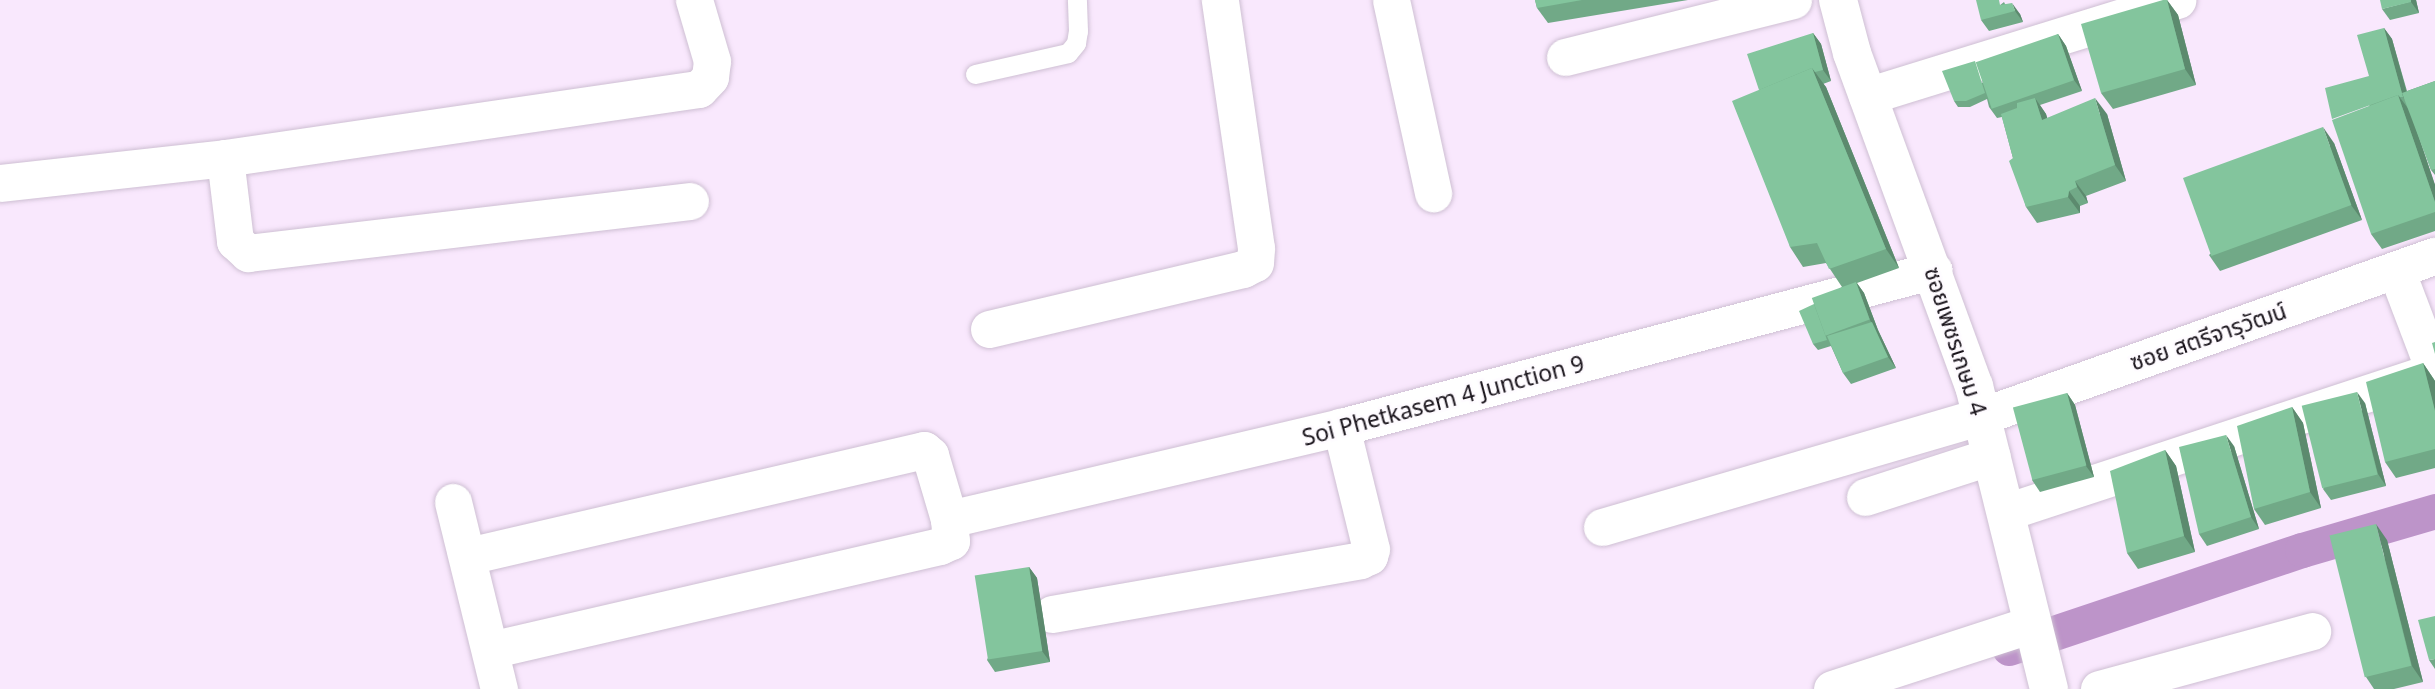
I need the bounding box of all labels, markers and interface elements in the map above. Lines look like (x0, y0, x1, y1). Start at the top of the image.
street label: ซอยเพชรเกษม 4 (1919, 263, 1993, 419)
street label: ซอย สตรีจารุวัฒน์ (2126, 296, 2290, 376)
street label: Soi Phetkasem 4 Junction 9 (1299, 349, 1587, 451)

